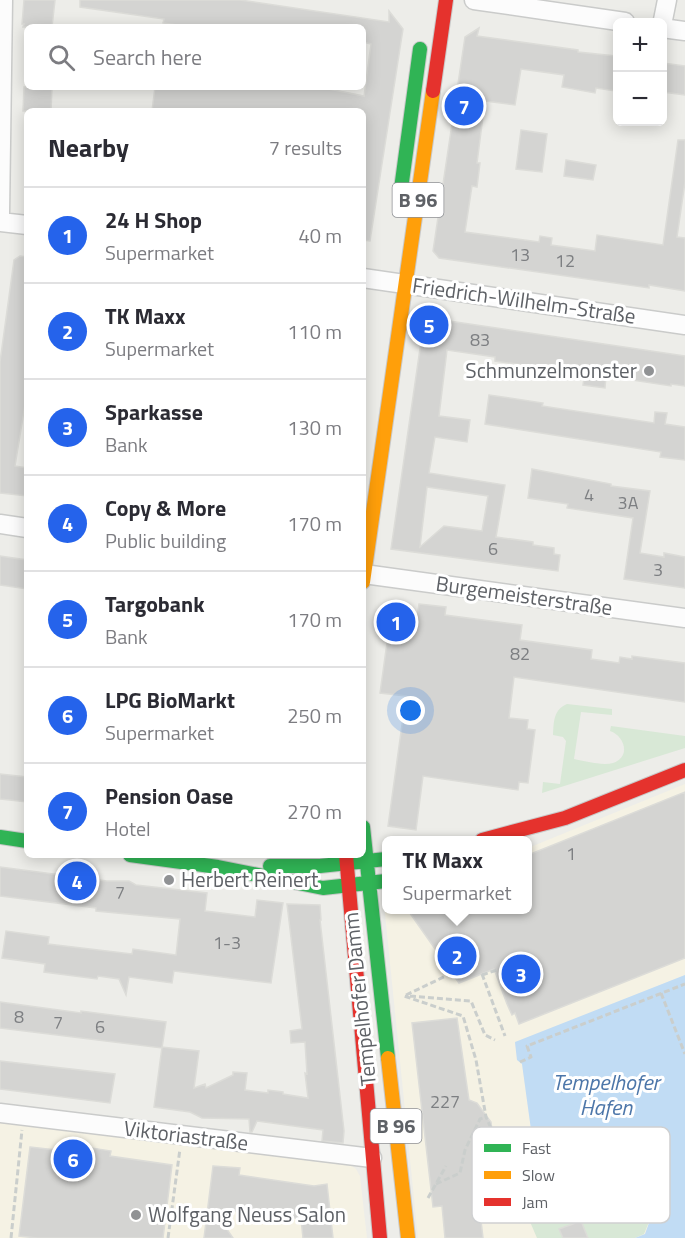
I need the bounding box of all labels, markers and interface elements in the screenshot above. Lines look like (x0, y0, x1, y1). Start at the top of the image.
map controls (613, 18, 667, 126)
button: + (613, 18, 667, 72)
search box (24, 24, 366, 90)
text: Search here (93, 40, 202, 74)
icon: search (45, 41, 78, 74)
button: − (613, 72, 667, 126)
pin: 7 (444, 84, 484, 128)
text: Nearby (48, 128, 129, 167)
text: 7 results (269, 132, 342, 163)
road number: B 96 (392, 183, 444, 217)
text: 24 H Shop (105, 203, 202, 237)
text: 1 (62, 220, 73, 251)
text: 40 m (298, 220, 342, 251)
text: Supermarket (105, 237, 214, 268)
house number: 13 (510, 241, 530, 268)
house number: 12 (555, 247, 575, 274)
street label: Friedrich-Wilhelm-Straße (410, 268, 638, 332)
text: TK Maxx (105, 299, 185, 333)
pin: 5 (410, 302, 448, 348)
text: 2 (62, 316, 73, 347)
text: 110 m (287, 316, 342, 347)
house number: 83 (470, 326, 490, 353)
text: Supermarket (105, 333, 214, 364)
place label: Schmunzelmonster (465, 354, 637, 386)
marker: Schmunzelmonster (642, 364, 656, 378)
text: Sparkasse (105, 395, 203, 429)
text: 3 (62, 412, 73, 443)
text: 130 m (287, 412, 342, 443)
text: Bank (105, 429, 148, 460)
house number: 4 (584, 481, 594, 508)
house number: 3A (618, 489, 639, 516)
text: Copy & More (105, 491, 226, 525)
text: 4 (62, 508, 73, 539)
text: 170 m (287, 508, 342, 539)
text: Public building (105, 525, 226, 556)
house number: 6 (488, 535, 498, 562)
house number: 3 (653, 556, 663, 583)
street label: Burgemeisterstraße (434, 567, 614, 623)
text: Targobank (105, 587, 205, 621)
pin: 1 (376, 600, 416, 644)
text: 5 (62, 604, 73, 635)
text: 170 m (287, 604, 342, 635)
text: Bank (105, 621, 148, 652)
house number: 82 (510, 640, 530, 667)
text: LPG BioMarkt (105, 683, 235, 717)
your location (396, 696, 425, 725)
text: 6 (62, 700, 73, 731)
text: 250 m (287, 700, 342, 731)
text: Supermarket (105, 717, 214, 748)
text: Pension Oase (105, 779, 233, 813)
text: 7 (62, 796, 73, 827)
text: 270 m (287, 796, 342, 827)
text: Hotel (105, 813, 151, 844)
popup (382, 836, 532, 914)
house number: 1 (566, 840, 576, 867)
text: TK Maxx (402, 843, 483, 877)
pin: 4 (58, 858, 97, 904)
place label: Herbert Reinert (181, 863, 319, 895)
marker: Herbert Reinert (162, 873, 176, 887)
text: Supermarket (402, 877, 512, 908)
house number: 7 (115, 879, 125, 906)
street label: Tempelhofer Damm (334, 911, 384, 1088)
house number: 1-3 (213, 929, 241, 956)
pin: 2 (438, 934, 476, 978)
pin: 3 (502, 952, 540, 996)
house number: 8 (14, 1003, 24, 1030)
house number: 7 (53, 1009, 63, 1036)
house number: 6 (95, 1013, 105, 1040)
water label: Tempelhofer Hafen (552, 1065, 663, 1124)
house number: 227 (430, 1088, 460, 1115)
road number: B 96 (370, 1109, 422, 1143)
street label: Viktoriastraße (122, 1111, 250, 1159)
legend (472, 1127, 670, 1223)
pin: 6 (54, 1136, 92, 1182)
text: Fast (522, 1136, 551, 1160)
text: Slow (522, 1163, 555, 1187)
text: Jam (522, 1190, 548, 1214)
place label: Wolfgang Neuss Salon (148, 1198, 346, 1230)
marker: Wolfgang Neuss Salon (129, 1208, 143, 1222)

